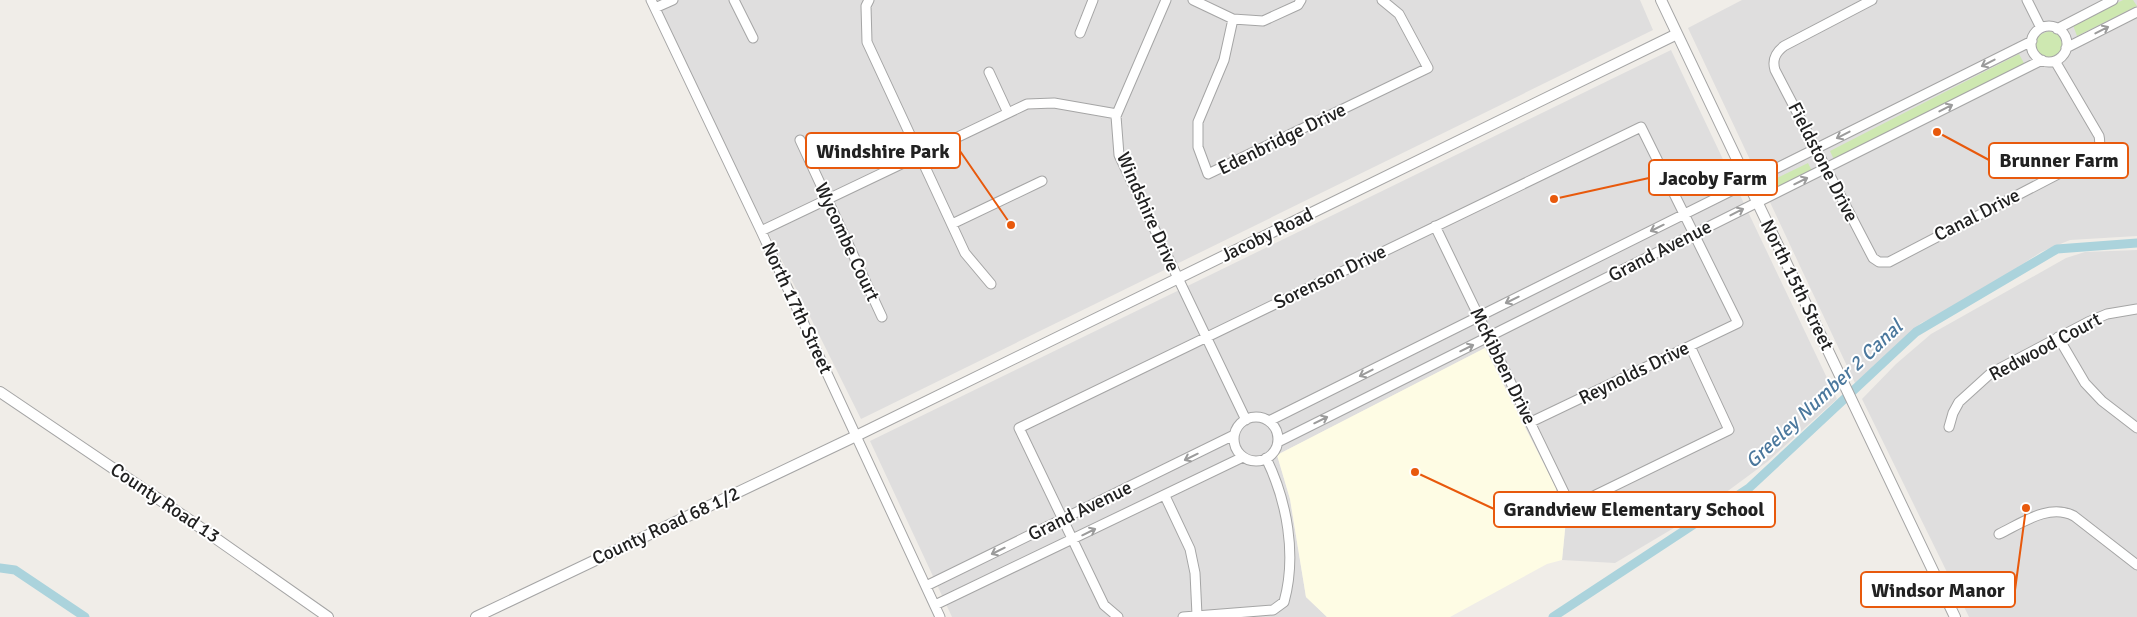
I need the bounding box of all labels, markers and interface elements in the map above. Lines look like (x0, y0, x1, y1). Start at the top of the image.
one-way arrow (2094, 25, 2109, 34)
one-way arrow (1981, 59, 1996, 68)
street label: Edenbridge Drive (1214, 98, 1350, 180)
street label: Fieldstone Drive (1782, 98, 1864, 226)
one-way arrow (1939, 103, 1954, 113)
one-way arrow (1835, 130, 1850, 140)
callout: Windshire Park (806, 133, 960, 168)
text: Windshire Park (816, 139, 950, 164)
callout: Brunner Farm (1989, 143, 2128, 178)
street label: Windshire Drive (1111, 148, 1185, 276)
text: Brunner Farm (1999, 148, 2119, 173)
callout: Jacoby Farm (1649, 160, 1777, 195)
text: Jacoby Farm (1659, 166, 1767, 191)
one-way arrow (1793, 176, 1808, 185)
street label: Wycombe Court (809, 179, 885, 305)
street label: Canal Drive (1930, 183, 2024, 247)
street label: Jacoby Road (1217, 202, 1317, 268)
one-way arrow (1730, 207, 1745, 217)
street label: Grand Avenue (1604, 215, 1716, 287)
street label: North 15th Street (1755, 216, 1839, 355)
one-way arrow (1650, 223, 1665, 233)
street label: North 17th Street (756, 238, 838, 378)
street label: Sorenson Drive (1270, 239, 1390, 315)
one-way arrow (1504, 295, 1519, 305)
street label: McKibben Drive (1464, 303, 1542, 429)
street label: Redwood Court (1985, 307, 2106, 387)
water label: Greeley Number 2 Canal (1740, 313, 1909, 473)
street label: Reynolds Drive (1575, 336, 1693, 410)
one-way arrow (1459, 343, 1474, 352)
one-way arrow (1359, 368, 1374, 378)
one-way arrow (1314, 415, 1329, 425)
one-way arrow (1184, 452, 1199, 462)
street label: County Road 13 (106, 458, 224, 548)
street label: Grand Avenue (1024, 475, 1136, 547)
street label: County Road 68 1/2 (588, 481, 744, 571)
callout: Grandview Elementary School (1494, 492, 1775, 527)
text: Grandview Elementary School (1503, 497, 1765, 522)
one-way arrow (1082, 527, 1097, 537)
one-way arrow (990, 546, 1005, 556)
callout: Windsor Manor (1861, 572, 2015, 607)
text: Windsor Manor (1871, 578, 2005, 603)

